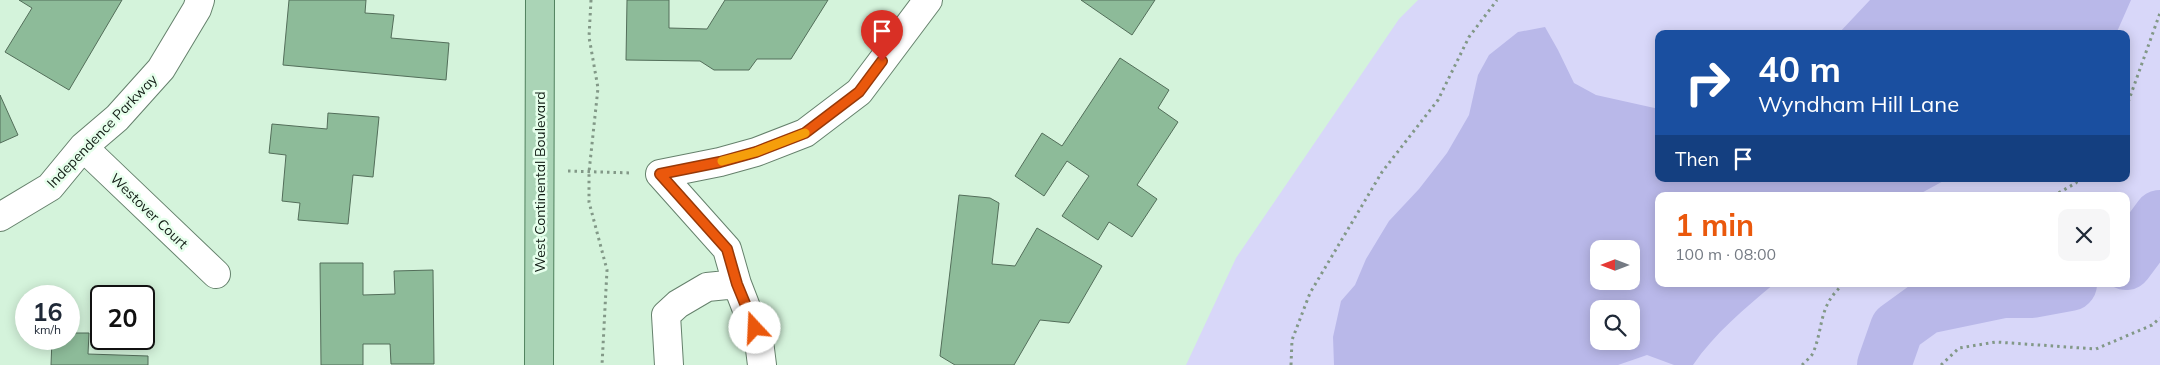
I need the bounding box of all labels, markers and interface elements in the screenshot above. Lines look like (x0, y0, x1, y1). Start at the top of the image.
pin (861, 10, 903, 61)
icon: arrive (868, 17, 896, 45)
text: 40 m (1758, 47, 1841, 91)
icon: right (1675, 50, 1740, 115)
street label: Independence Parkway (43, 70, 161, 192)
text: Wyndham Hill Lane (1758, 90, 1959, 118)
street label: West Continental Boulevard (531, 91, 549, 273)
icon: arrive (1729, 145, 1757, 173)
text: Then (1675, 147, 1719, 171)
street label: Westover Court (106, 169, 192, 253)
text: 1 min (1675, 206, 1754, 244)
button: close (2058, 209, 2110, 261)
north arrow (1590, 240, 1640, 290)
map controls (1590, 240, 1640, 350)
text: 100 m · 08:00 (1675, 244, 1776, 264)
speed limit sign: 20 (90, 285, 155, 350)
text: 16 (32, 296, 63, 327)
button: search (1590, 300, 1640, 350)
position arrow (728, 301, 780, 353)
text: km/h (34, 322, 61, 337)

